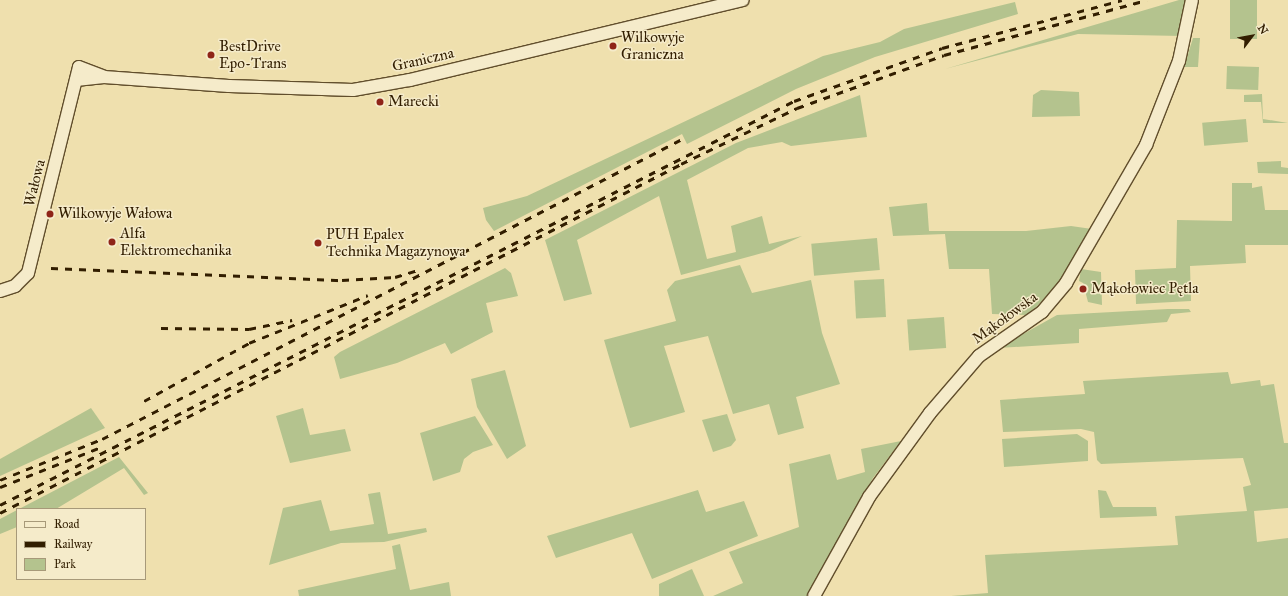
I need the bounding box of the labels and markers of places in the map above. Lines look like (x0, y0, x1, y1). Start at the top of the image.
place label: Wilkowyje Graniczna (621, 28, 685, 63)
place label: BestDrive Epo-Trans (219, 37, 287, 72)
marker: Wilkowyje Graniczna (608, 41, 618, 51)
marker: BestDrive Epo-Trans (206, 50, 216, 60)
place label: Marecki (388, 93, 439, 111)
marker: Marecki (375, 97, 385, 107)
place label: Wilkowyje Wałowa (58, 205, 172, 223)
marker: Wilkowyje Wałowa (45, 209, 55, 219)
place label: Alfa Elektromechanika (120, 224, 232, 259)
place label: PUH Epalex Technika Magazynowa (326, 225, 466, 260)
marker: Alfa Elektromechanika (107, 237, 117, 247)
marker: PUH Epalex Technika Magazynowa (313, 238, 323, 248)
place label: Mąkołowiec Pętla (1091, 280, 1199, 298)
marker: Mąkołowiec Pętla (1078, 284, 1088, 294)

